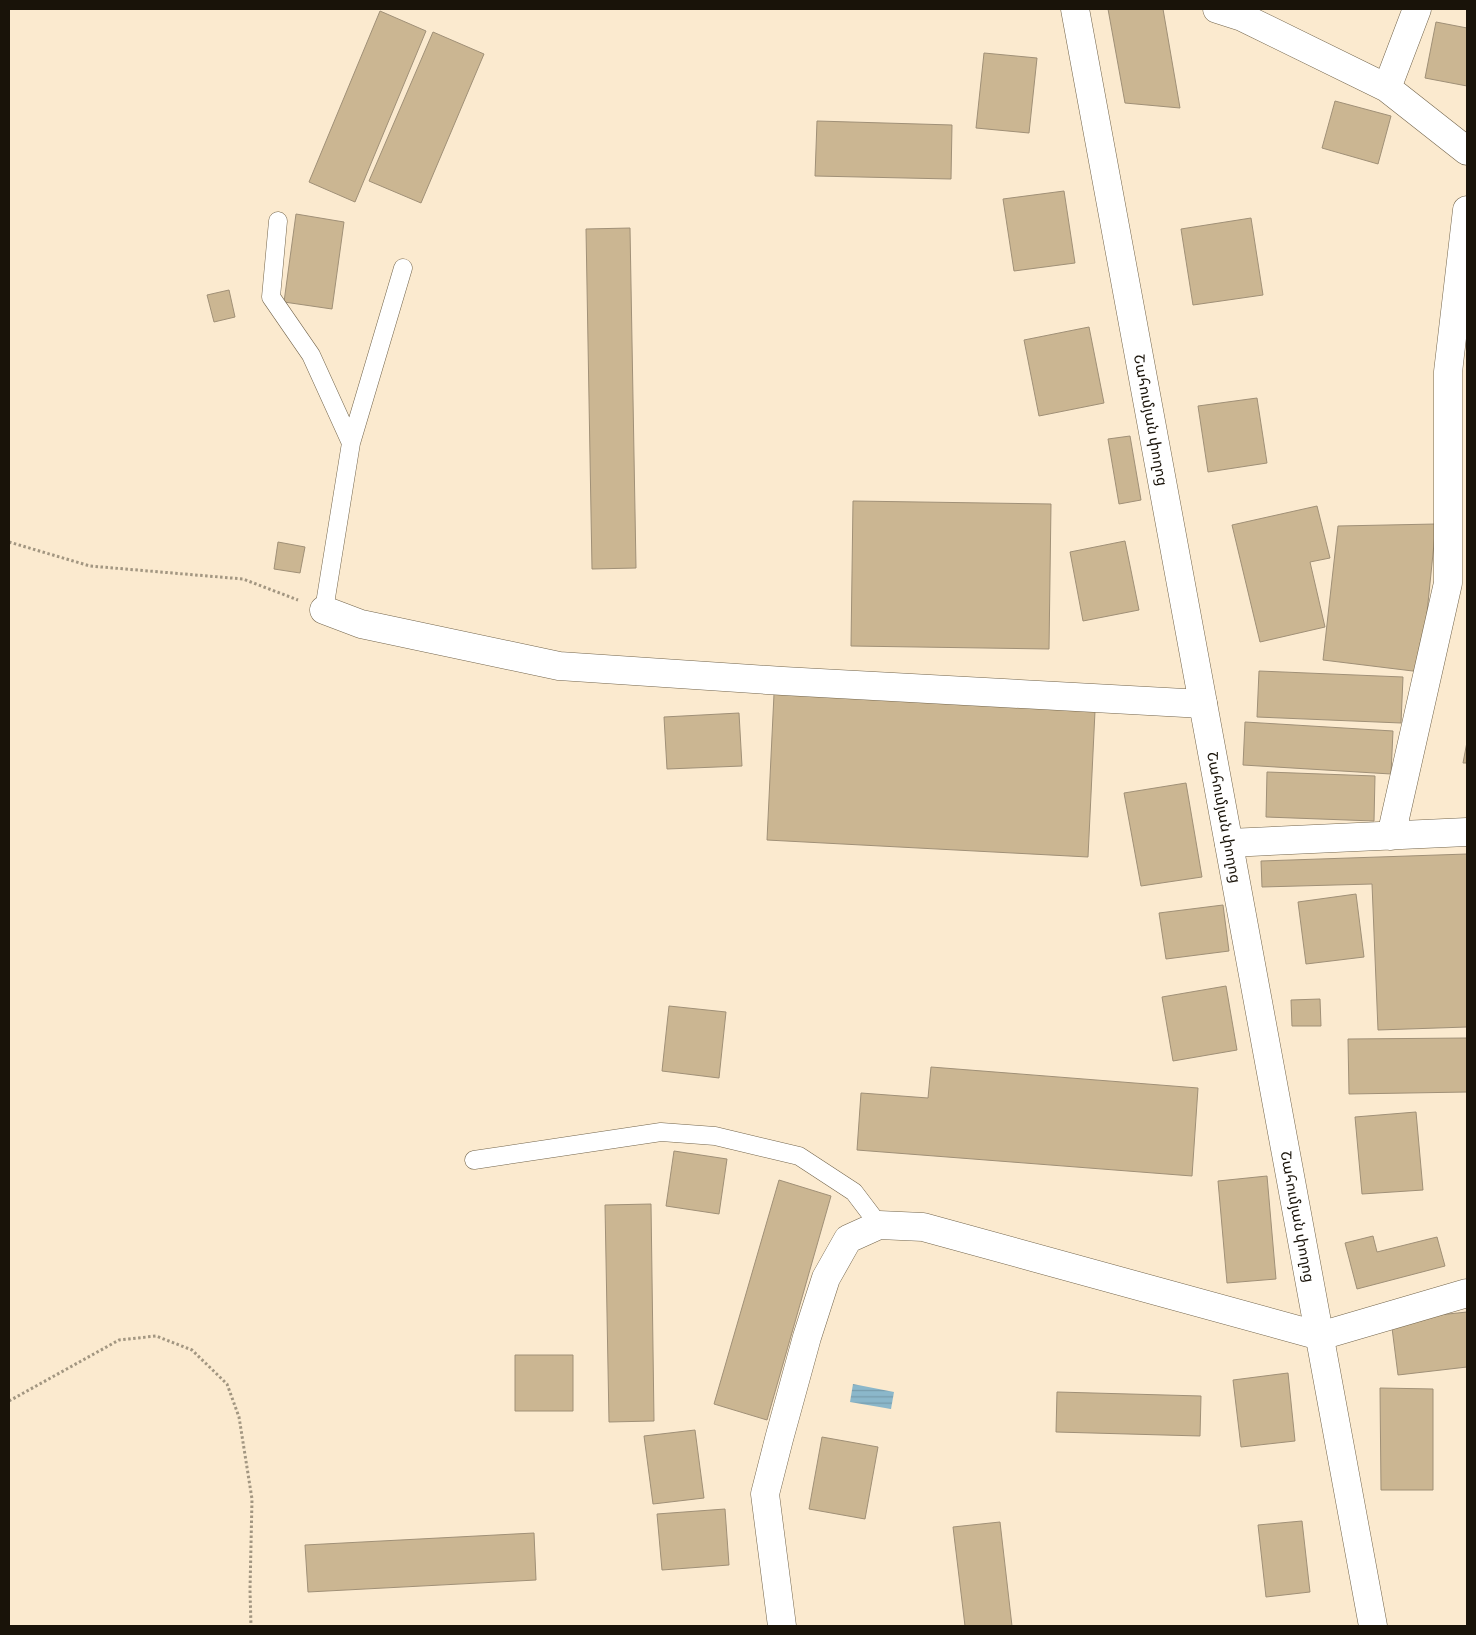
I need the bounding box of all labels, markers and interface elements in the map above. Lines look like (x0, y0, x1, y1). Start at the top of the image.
street label: Շահումյան փողոց (1131, 353, 1170, 487)
street label: Շահումյան փողոց (1205, 750, 1243, 885)
street label: Շահումյան փողոց (1278, 1150, 1317, 1284)

